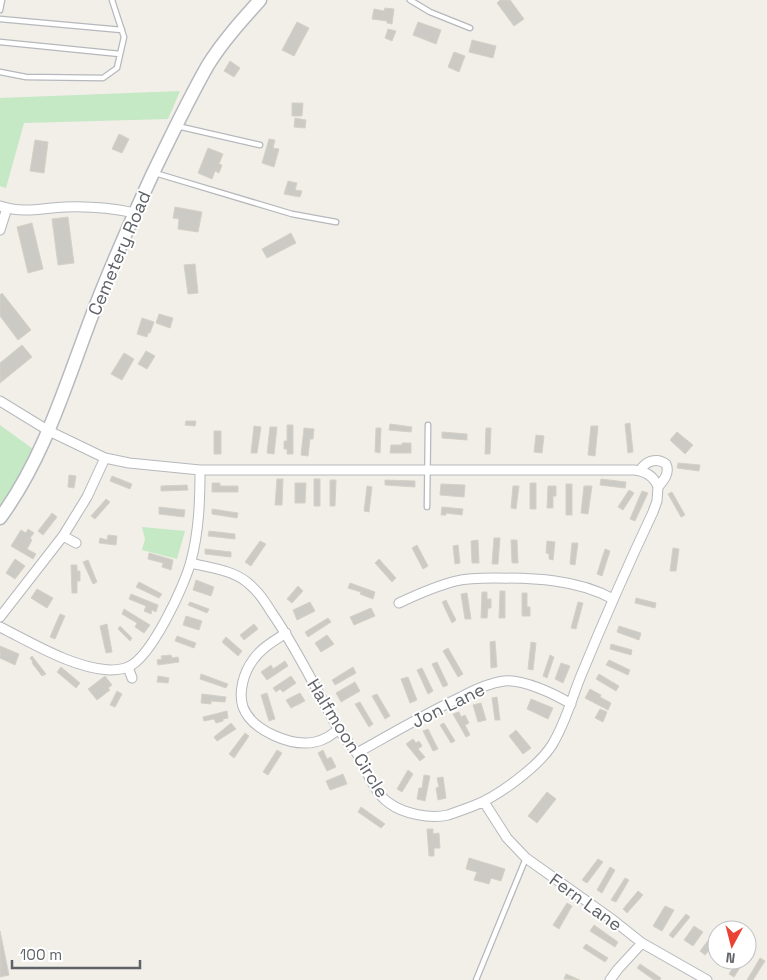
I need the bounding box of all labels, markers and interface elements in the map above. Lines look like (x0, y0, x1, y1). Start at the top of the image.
street label: Cemetery Road (82, 187, 156, 319)
street label: Halfmoon Circle (302, 674, 394, 802)
street label: Jon Lane (408, 677, 488, 733)
street label: Fern Lane (545, 868, 627, 936)
north arrow (707, 920, 757, 970)
scale bar (12, 938, 140, 970)
text: 100 m (20, 945, 62, 964)
text: N (725, 948, 736, 967)

